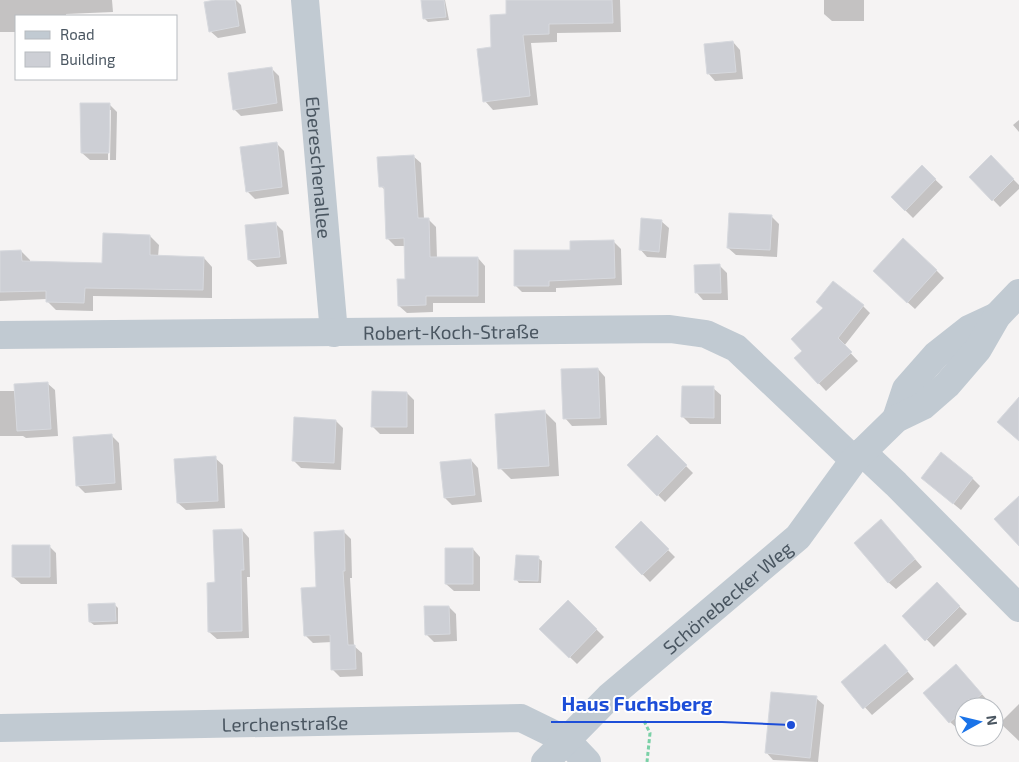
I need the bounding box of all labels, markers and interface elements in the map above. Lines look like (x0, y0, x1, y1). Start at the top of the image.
legend (15, 15, 178, 80)
text: Road (60, 25, 95, 43)
text: Building (60, 50, 116, 68)
street label: Ebereschenallee (302, 95, 337, 239)
street label: Robert-Koch-Straße (363, 319, 539, 343)
street label: Schönebecker Weg (658, 535, 797, 658)
callout: Haus Fuchsberg (551, 687, 722, 722)
text: Haus Fuchsberg (562, 691, 713, 715)
north arrow (954, 697, 1004, 747)
street label: Lerchenstraße (221, 710, 349, 735)
text: N (983, 714, 1001, 726)

